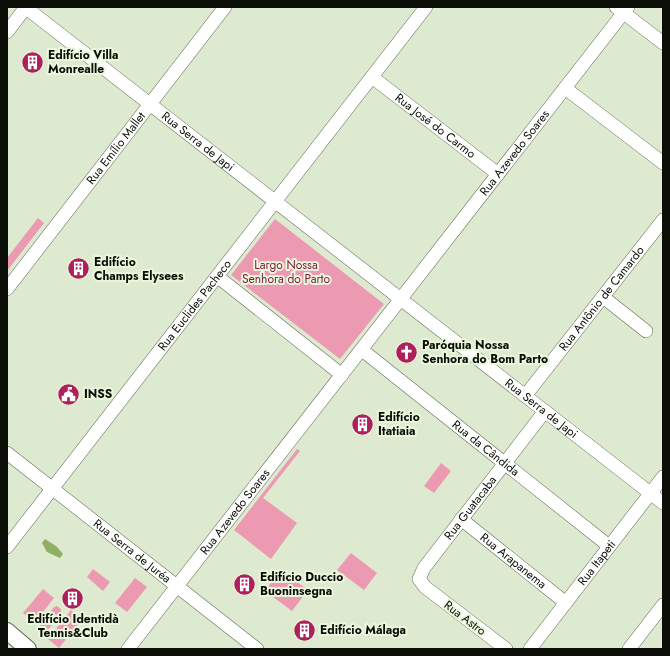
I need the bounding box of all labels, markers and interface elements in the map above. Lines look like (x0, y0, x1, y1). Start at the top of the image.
place label: Edifício Villa Monrealle (48, 46, 118, 78)
building icon: Edifício Villa Monrealle (19, 49, 45, 75)
street label: Rua José do Carmo (391, 89, 480, 163)
street label: Rua Azevedo Soares (475, 106, 554, 200)
street label: Rua Serra de Japi (158, 107, 238, 176)
street label: Rua Emílio Mallet (82, 108, 150, 188)
street label: Rua Antônio de Camardo (555, 242, 649, 355)
place label: Edifício Champs Elysees (94, 253, 184, 285)
building icon: Edifício Champs Elysees (65, 256, 91, 282)
street label: Rua Euclides Pacheco (153, 256, 236, 355)
park label: Largo Nossa Senhora do Parto (242, 256, 330, 288)
place label: Paróquia Nossa Senhora do Bom Parto (422, 336, 548, 368)
church icon: Paróquia Nossa Senhora do Bom Parto (394, 339, 420, 365)
street label: Rua Serra de Japi (501, 374, 582, 443)
public building icon: INSS (56, 381, 82, 407)
place label: INSS (84, 385, 113, 403)
place label: Edifício Itatiaia (378, 408, 420, 440)
building icon: Edifício Itatiaia (349, 411, 375, 437)
street label: Rua da Cândida (448, 416, 524, 481)
street label: Rua Azevedo Soares (196, 465, 274, 558)
street label: Rua Guatacaba (440, 472, 501, 544)
street label: Rua Serra de Juréa (89, 515, 175, 588)
street label: Rua Arapanema (476, 529, 551, 593)
street label: Rua Itapeti (573, 536, 620, 589)
place label: Edifício Duccio Buoninsegna (260, 568, 343, 600)
building icon: Edifício Duccio Buoninsegna (232, 571, 258, 597)
building icon: Edifício Identidà Tennis&Club (60, 585, 86, 611)
street label: Rua Astro (440, 596, 490, 640)
place label: Edifício Identidà Tennis&Club (27, 610, 119, 642)
building icon: Edifício Málaga (291, 617, 317, 643)
place label: Edifício Málaga (320, 621, 406, 639)

